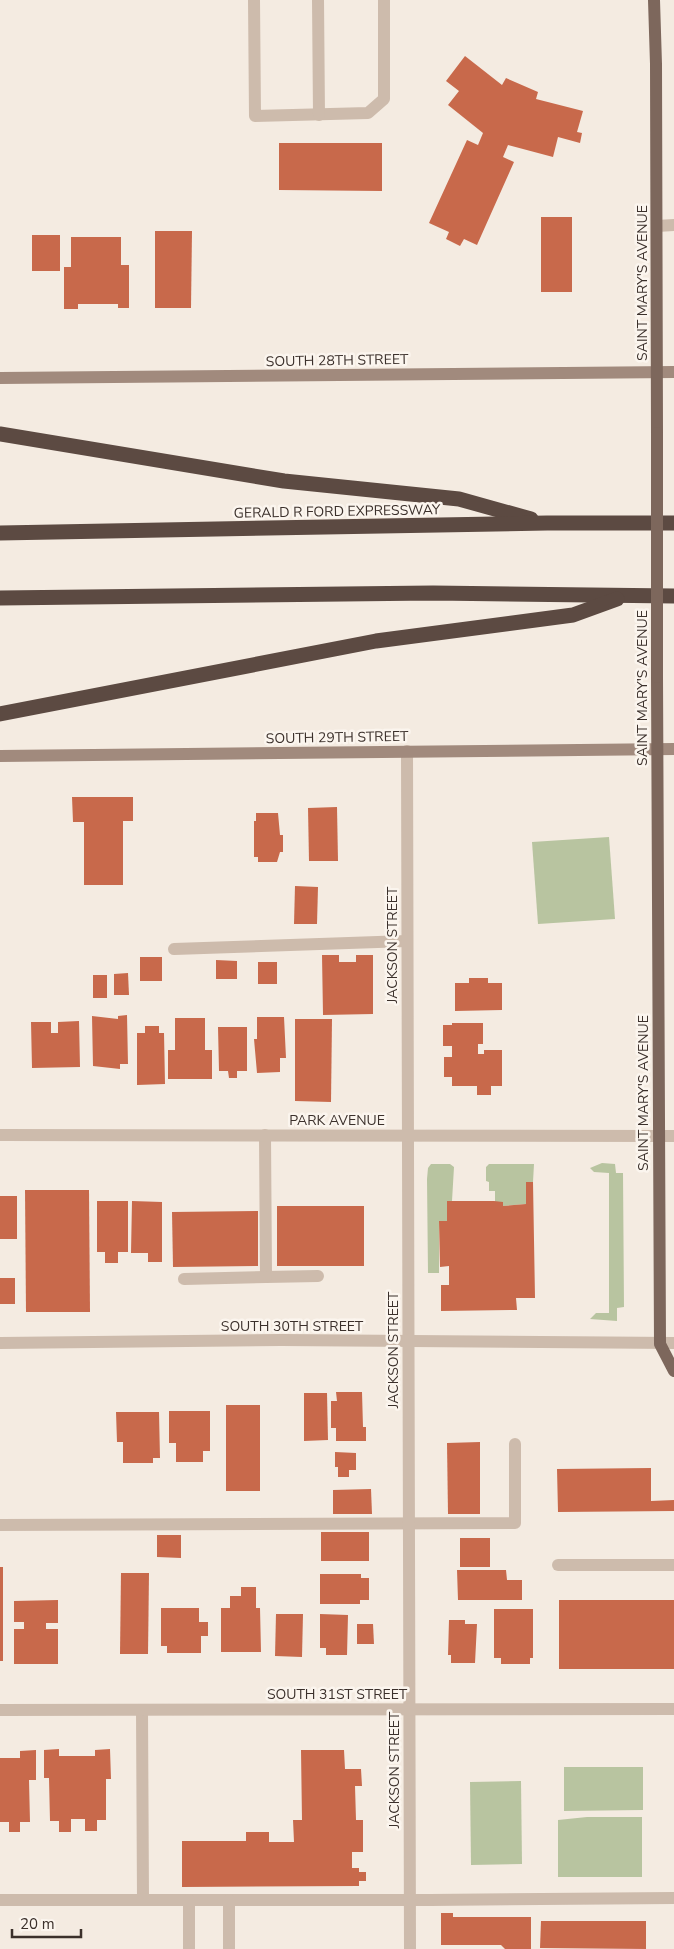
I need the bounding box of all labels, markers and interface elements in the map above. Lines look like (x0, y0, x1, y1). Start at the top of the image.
street label: SAINT MARY'S AVENUE (633, 205, 652, 361)
street label: SOUTH 28TH STREET (266, 350, 409, 371)
street label: GERALD R FORD EXPRESSWAY (234, 500, 441, 523)
street label: SAINT MARY'S AVENUE (633, 610, 652, 766)
street label: SOUTH 29TH STREET (266, 727, 409, 748)
street label: JACKSON STREET (383, 886, 402, 1004)
street label: SAINT MARY'S AVENUE (634, 1015, 653, 1171)
street label: PARK AVENUE (289, 1111, 385, 1130)
street label: JACKSON STREET (384, 1291, 403, 1409)
street label: SOUTH 30TH STREET (221, 1317, 364, 1336)
street label: SOUTH 31ST STREET (267, 1685, 408, 1704)
street label: JACKSON STREET (385, 1711, 404, 1829)
scale bar (12, 1906, 81, 1938)
text: 20 m (20, 1914, 55, 1934)

